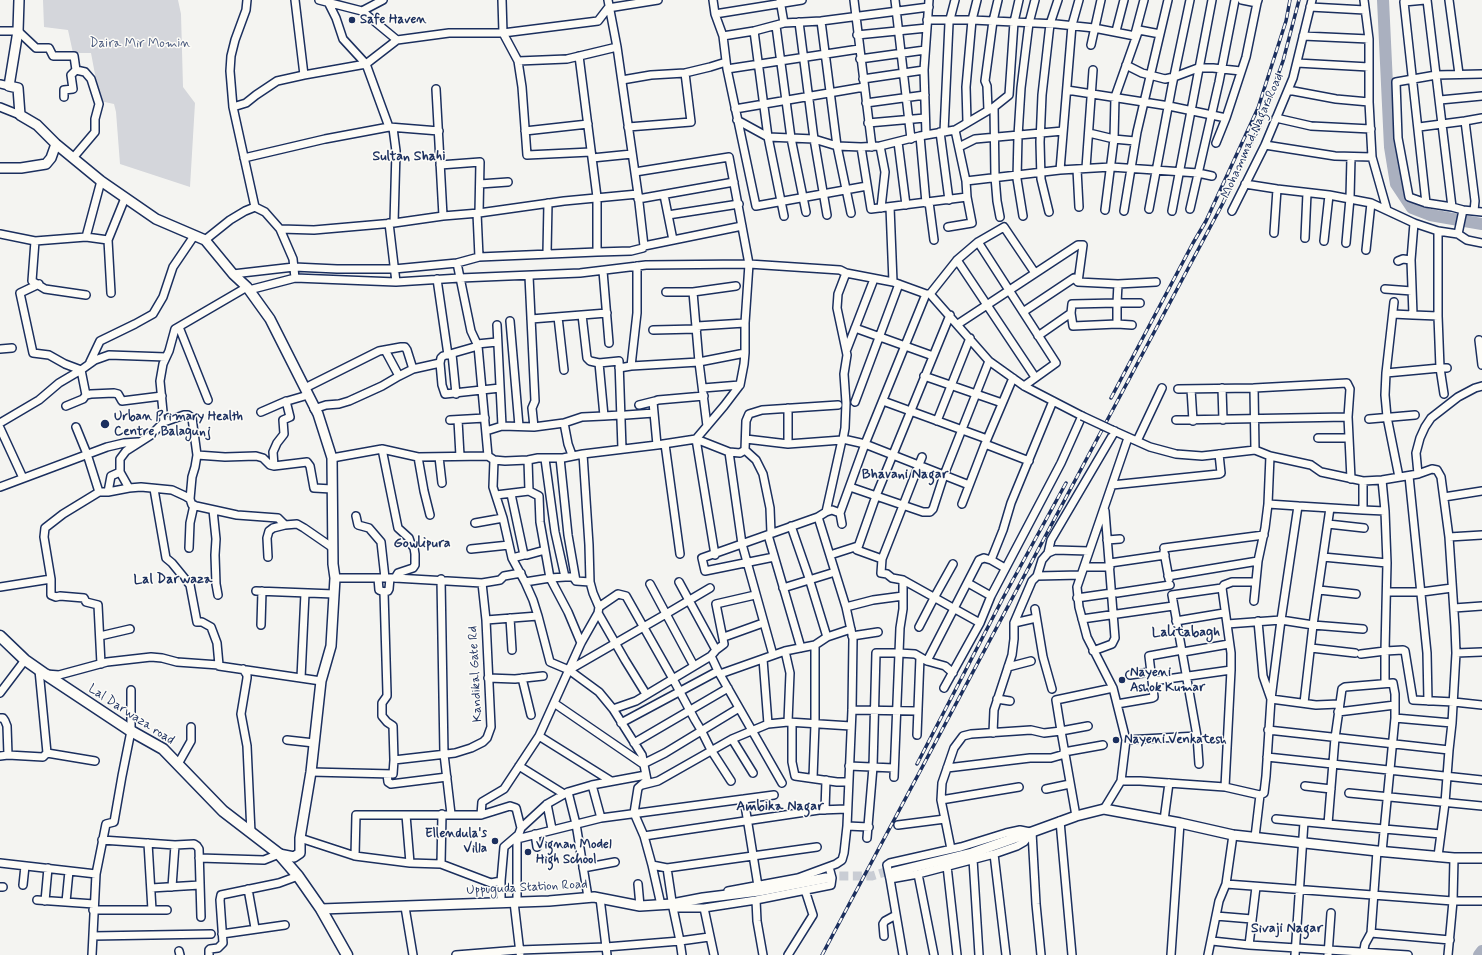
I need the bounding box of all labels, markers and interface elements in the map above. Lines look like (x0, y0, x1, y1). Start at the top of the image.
place label: Safe Haven (360, 12, 427, 28)
marker: Safe Haven (347, 15, 357, 25)
park label: Daira Mir Momin (89, 36, 191, 52)
street label: Mohammad Nagar Road (1218, 71, 1288, 201)
district label: Sultan Shahi (372, 149, 446, 165)
place label: Urban Primary Health Centre, Balagunj (114, 409, 243, 440)
marker: Urban Primary Health Centre, Balagunj (99, 418, 111, 430)
district label: Bhavani Nagar (862, 467, 948, 483)
district label: Gowlipura (393, 536, 451, 552)
district label: Lal Darwaza (134, 572, 212, 588)
street label: Kandikal Gate Rd (466, 625, 486, 723)
district label: Lalitabagh (1152, 625, 1220, 641)
place label: Nayeni Ashok Kumar (1130, 665, 1205, 696)
marker: Nayeni Ashok Kumar (1117, 675, 1127, 685)
street label: Lal Darwaza road (85, 681, 177, 749)
place label: Nayeni Venkatesh (1124, 732, 1227, 748)
marker: Nayeni Venkatesh (1111, 735, 1121, 745)
district label: Ambika Nagar (736, 799, 824, 815)
place label: Ellendula's Villa (425, 826, 487, 857)
marker: Ellendula's Villa (490, 836, 500, 846)
place label: Vignan Model High School (536, 837, 612, 868)
marker: Vignan Model High School (523, 847, 533, 857)
street label: Uppuguda Station Road (466, 877, 588, 899)
district label: Sivaji Nagar (1251, 921, 1323, 937)

